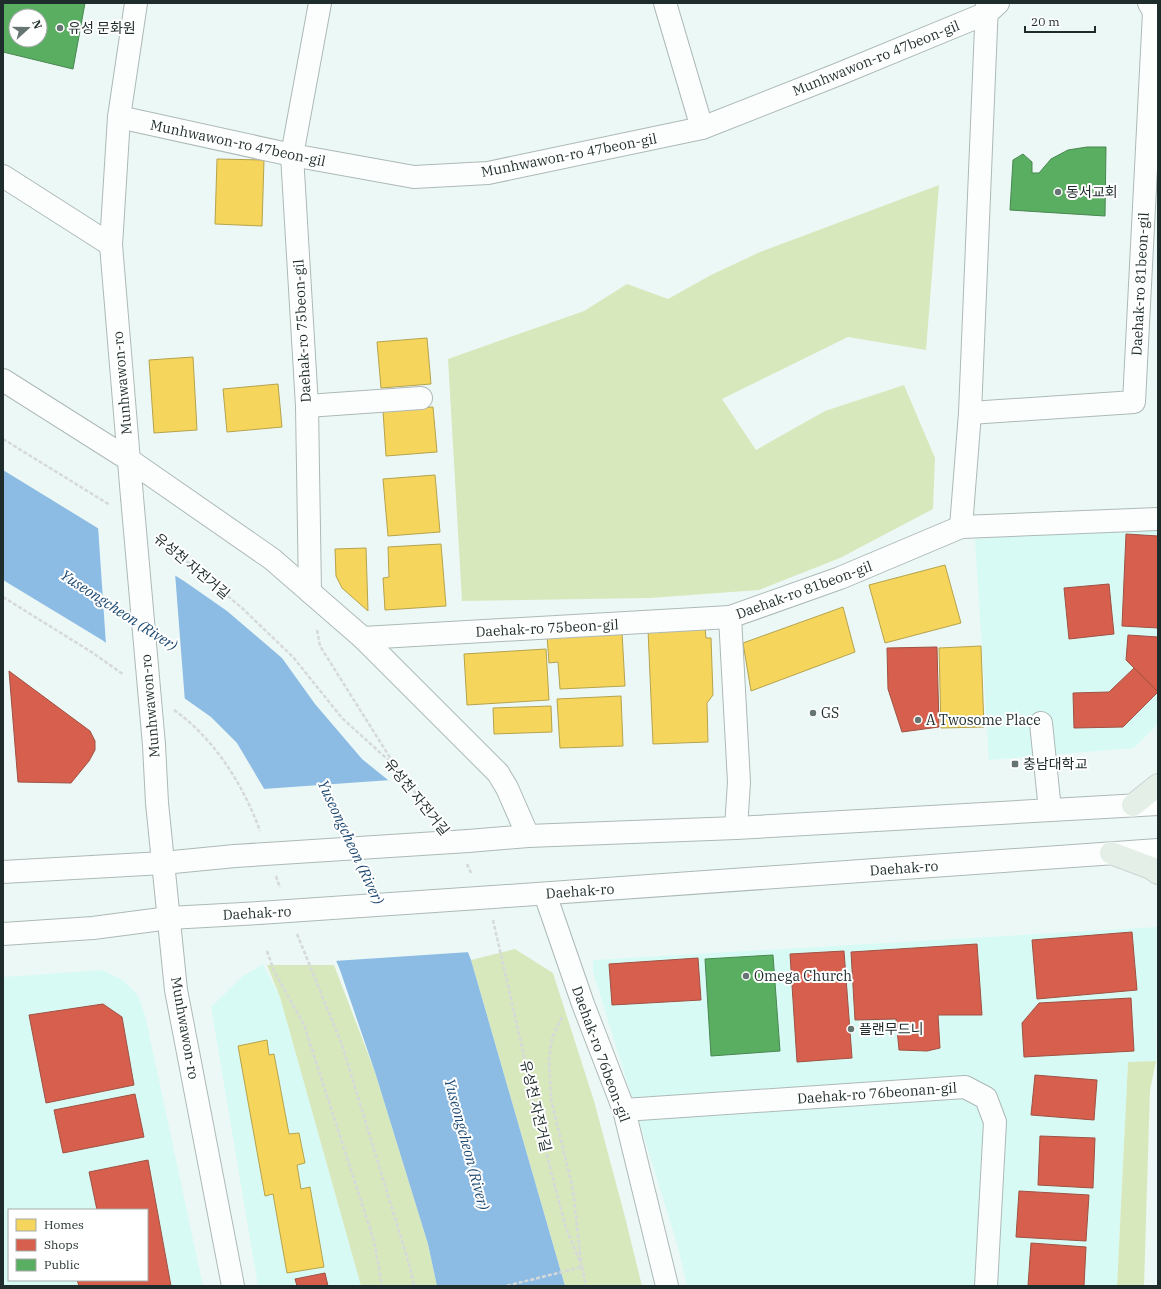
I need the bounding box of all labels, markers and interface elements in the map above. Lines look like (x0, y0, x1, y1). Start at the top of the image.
north arrow (8, 8, 48, 48)
scale bar (1025, 8, 1095, 34)
text: 20 m (1031, 14, 1060, 29)
street label: Munhwawon-ro 47beon-gil (790, 16, 962, 100)
text: N (29, 18, 46, 31)
place label: 유성 문화원 (68, 19, 136, 37)
marker: 유성 문화원 (55, 23, 65, 33)
street label: Munhwawon-ro 47beon-gil (149, 116, 327, 170)
street label: Munhwawon-ro 47beon-gil (480, 129, 658, 181)
place label: 동서교회 (1066, 183, 1118, 201)
marker: 동서교회 (1053, 187, 1063, 197)
street label: Daehak-ro 81beon-gil (1127, 212, 1153, 356)
street label: Daehak-ro 75beon-gil (289, 259, 315, 403)
street label: Munhwawon-ro (108, 330, 135, 436)
street label: 유성천 자전거길 (150, 529, 234, 603)
street label: Daehak-ro 81beon-gil (734, 557, 874, 623)
water label: Yuseongcheon (River) (57, 565, 181, 655)
street label: Daehak-ro 75beon-gil (475, 615, 619, 641)
street label: Munhwawon-ro (136, 653, 163, 759)
place label: GS (821, 704, 839, 722)
marker: GS (808, 708, 818, 718)
place label: A Twosome Place (926, 711, 1041, 729)
marker: A Twosome Place (913, 715, 923, 725)
street label: 유성천 자전거길 (381, 755, 453, 839)
place label: 충남대학교 (1023, 755, 1088, 773)
marker: 충남대학교 (1010, 759, 1020, 769)
water label: Yuseongcheon (River) (314, 777, 388, 908)
street label: Daehak-ro (869, 857, 939, 879)
street label: Daehak-ro (545, 880, 615, 902)
street label: Daehak-ro (222, 902, 292, 924)
place label: Omega Church (754, 967, 852, 985)
marker: Omega Church (741, 971, 751, 981)
street label: Munhwawon-ro (167, 975, 203, 1081)
street label: Daehak-ro 76beon-gil (568, 984, 634, 1124)
place label: 플랜무드니 (859, 1020, 923, 1038)
marker: 플랜무드니 (846, 1024, 856, 1034)
street label: 유성천 자전거길 (517, 1058, 555, 1154)
water label: Yuseongcheon (River) (440, 1076, 494, 1212)
street label: Daehak-ro 76beonan-gil (797, 1078, 957, 1108)
legend (8, 1209, 148, 1281)
text: Homes (44, 1217, 84, 1232)
text: Shops (44, 1237, 79, 1252)
text: Public (44, 1257, 80, 1272)

